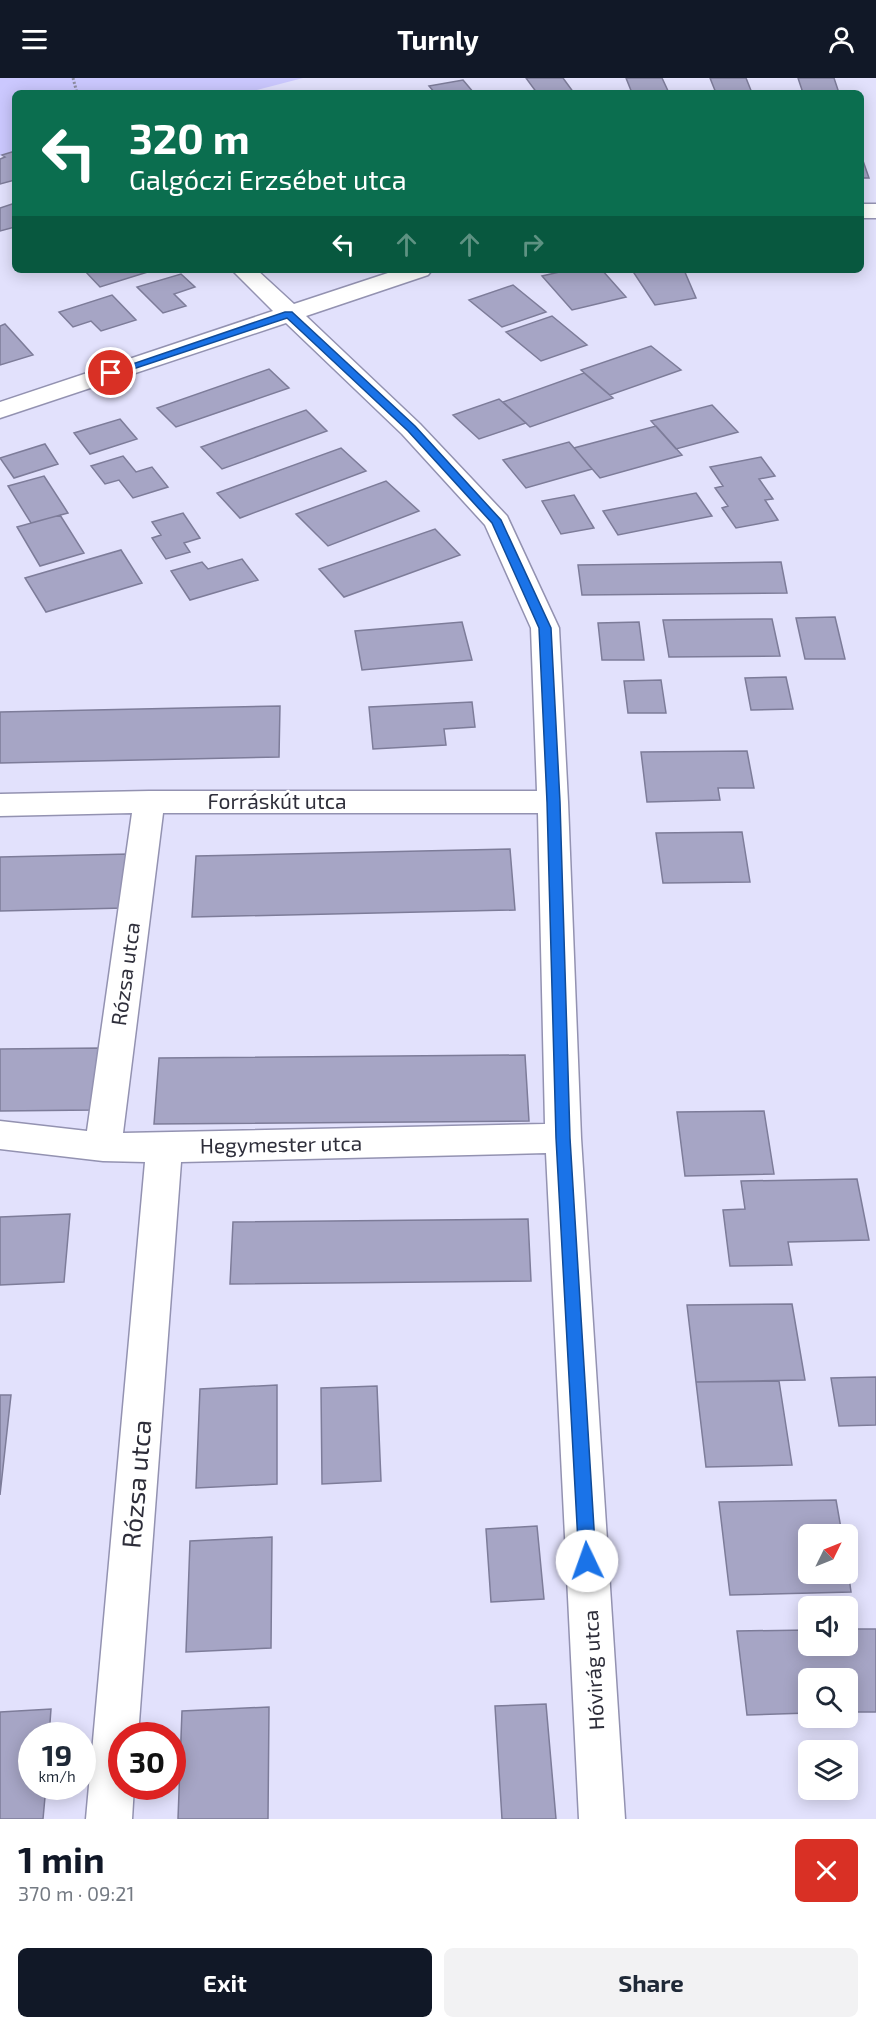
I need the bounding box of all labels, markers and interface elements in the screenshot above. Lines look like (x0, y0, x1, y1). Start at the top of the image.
icon: menu (18, 23, 51, 56)
text: Turnly (397, 23, 479, 55)
icon: person (825, 23, 858, 56)
text: 320 m (129, 112, 250, 162)
icon: left (30, 114, 108, 192)
text: Galgóczi Erzsébet utca (129, 163, 407, 195)
icon: left (327, 228, 360, 261)
icon: ahead (390, 228, 423, 261)
icon: ahead (453, 228, 486, 261)
icon: right (516, 228, 549, 261)
pin (85, 347, 136, 398)
icon: arrive (94, 356, 127, 389)
street label: Forráskút utca (207, 788, 347, 813)
street label: Rózsa utca (105, 920, 144, 1027)
street label: Hegymester utca (200, 1130, 362, 1157)
street label: Rózsa utca (114, 1418, 157, 1549)
north arrow (798, 1524, 858, 1584)
map controls (798, 1524, 858, 1800)
position arrow (555, 1529, 619, 1593)
button: sound (798, 1596, 858, 1656)
street label: Hóvirág utca (577, 1609, 608, 1731)
button: search (798, 1668, 858, 1728)
speed limit sign: 30 (108, 1722, 186, 1800)
text: 19 (42, 1736, 72, 1772)
button: layers (798, 1740, 858, 1800)
text: km/h (38, 1767, 76, 1785)
text: 1 min (18, 1837, 105, 1880)
button: close (795, 1839, 858, 1902)
text: 370 m · 09:21 (18, 1881, 134, 1905)
button: Exit (18, 1948, 432, 2017)
button: Share (444, 1948, 858, 2017)

